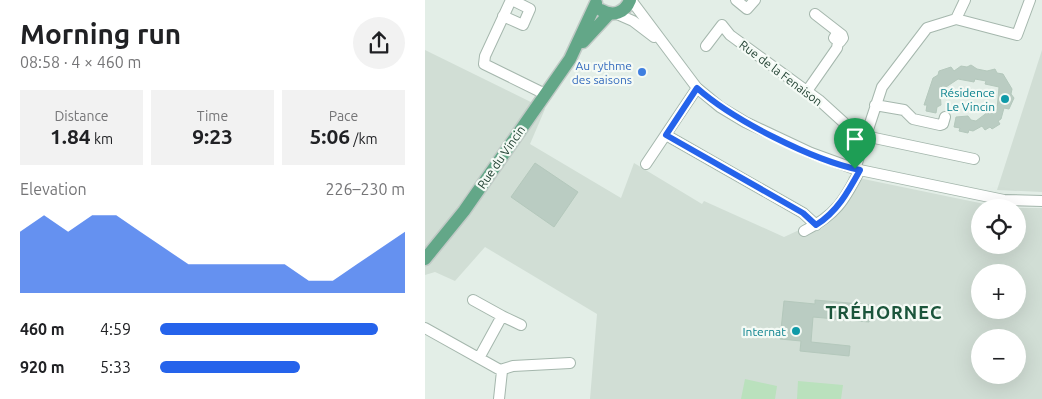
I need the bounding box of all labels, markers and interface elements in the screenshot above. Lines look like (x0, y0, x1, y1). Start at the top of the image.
button: share (353, 17, 405, 69)
text: Morning run (20, 18, 181, 49)
street label: Rue de la Fenaison (737, 38, 825, 108)
text: 08:58 · 4 × 460 m (20, 53, 141, 71)
place label: Au rythme des saisons (572, 59, 632, 86)
marker: Au rythme des saisons (636, 66, 648, 78)
place label: Résidence Le Vincin (940, 86, 995, 113)
marker: Résidence Le Vincin (999, 93, 1011, 105)
text: Distance (54, 108, 109, 124)
text: Time (197, 108, 228, 124)
text: Pace (329, 108, 358, 124)
pin (834, 118, 876, 169)
street label: Rue du Vincin (475, 123, 527, 191)
text: 1.84 (50, 124, 91, 148)
text: 9:23 (192, 124, 233, 148)
text: 5:06 (309, 124, 350, 148)
icon: arrive (841, 125, 869, 153)
text: km (91, 131, 113, 147)
text: /km (350, 131, 378, 147)
text: Elevation (20, 180, 87, 198)
text: 226–230 m (325, 180, 405, 198)
map controls (971, 199, 1026, 384)
button: locate (971, 199, 1026, 254)
button: + (971, 264, 1026, 319)
district label: TRÉHORNEC (826, 301, 942, 322)
text: 460 m (20, 320, 65, 338)
text: 4:59 (100, 320, 131, 338)
place label: Internat (742, 325, 786, 338)
marker: Internat (790, 325, 802, 337)
button: − (971, 329, 1026, 384)
text: 920 m (20, 358, 65, 376)
text: 5:33 (100, 358, 131, 376)

